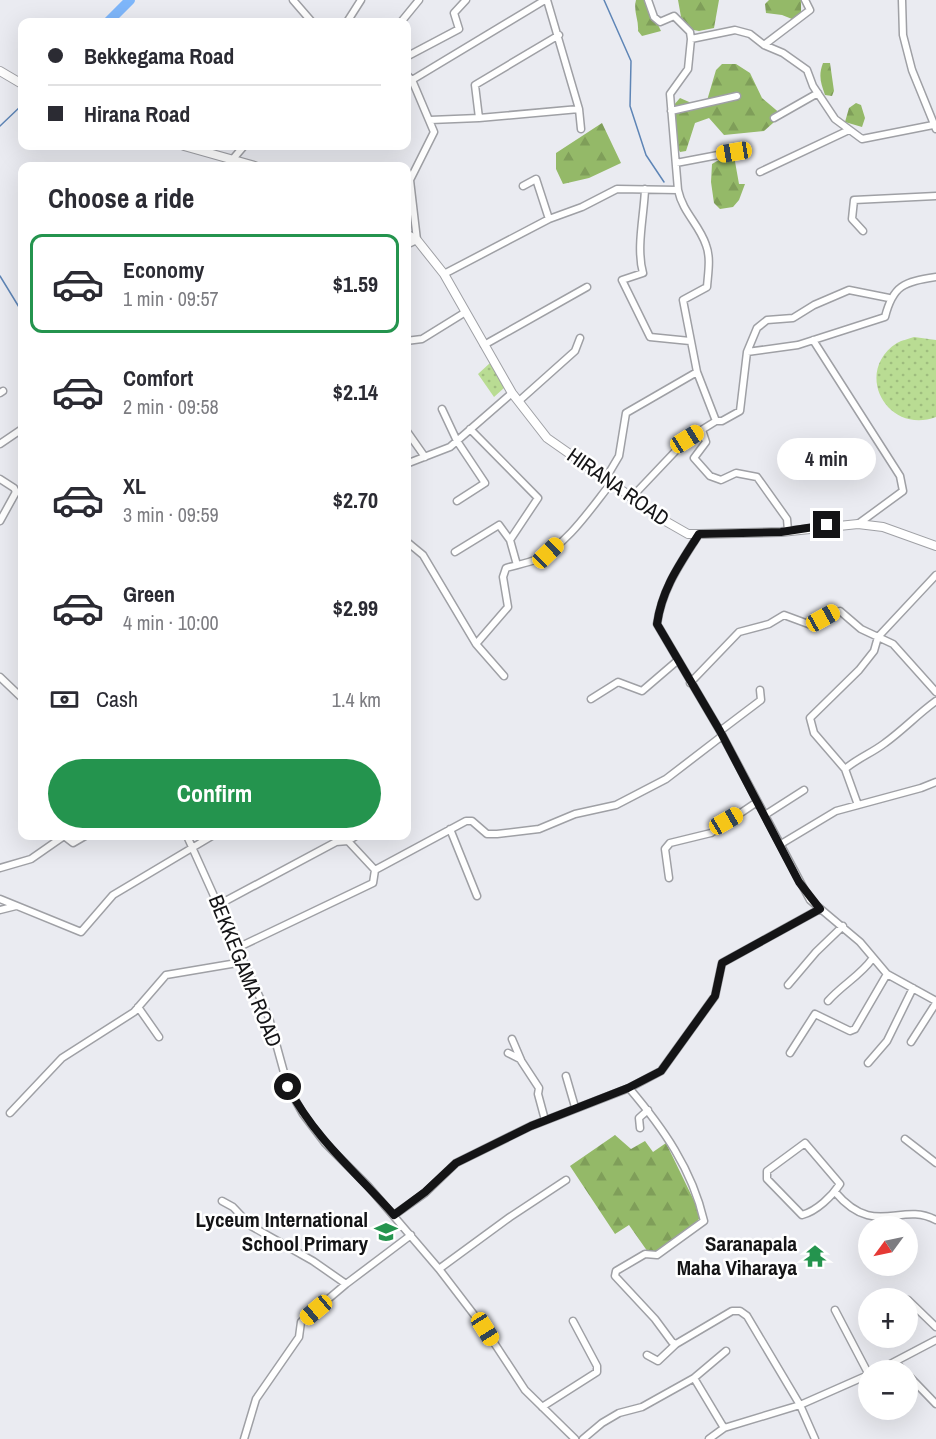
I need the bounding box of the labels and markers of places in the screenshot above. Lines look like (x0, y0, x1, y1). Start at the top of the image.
place label: Lyceum International School Primary (195, 1205, 368, 1258)
school or university icon: Lyceum International School Primary (373, 1219, 399, 1245)
place label: Saranapala Maha Viharaya (677, 1229, 797, 1282)
temple icon: Saranapala Maha Viharaya (802, 1243, 828, 1269)

